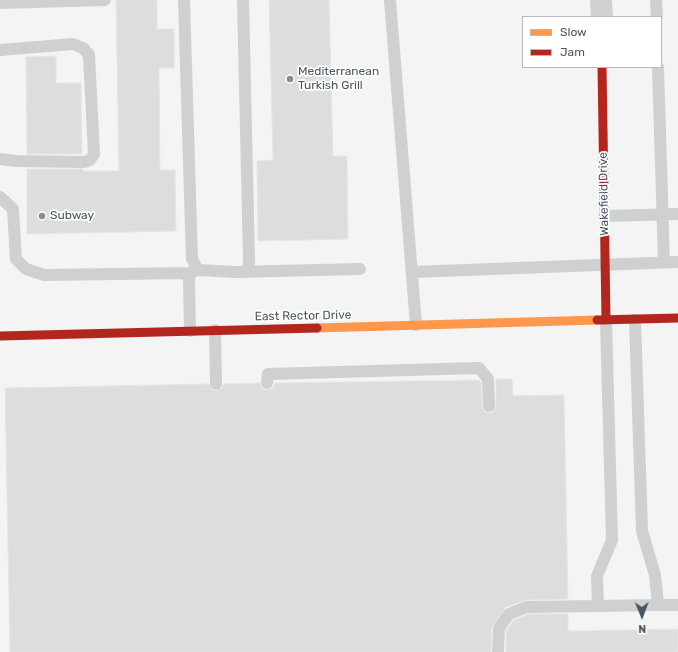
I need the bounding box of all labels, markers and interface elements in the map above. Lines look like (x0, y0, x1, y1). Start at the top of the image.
legend (522, 16, 662, 68)
text: Slow (560, 25, 587, 39)
text: Jam (560, 45, 585, 59)
place label: Mediterranean Turkish Grill (298, 65, 379, 93)
marker: Mediterranean Turkish Grill (285, 74, 295, 84)
street label: Wakefield Drive (596, 152, 612, 236)
place label: Subway (50, 209, 94, 223)
marker: Subway (37, 211, 47, 221)
street label: East Rector Drive (255, 308, 351, 324)
north arrow (622, 596, 662, 636)
text: N (638, 622, 646, 635)

